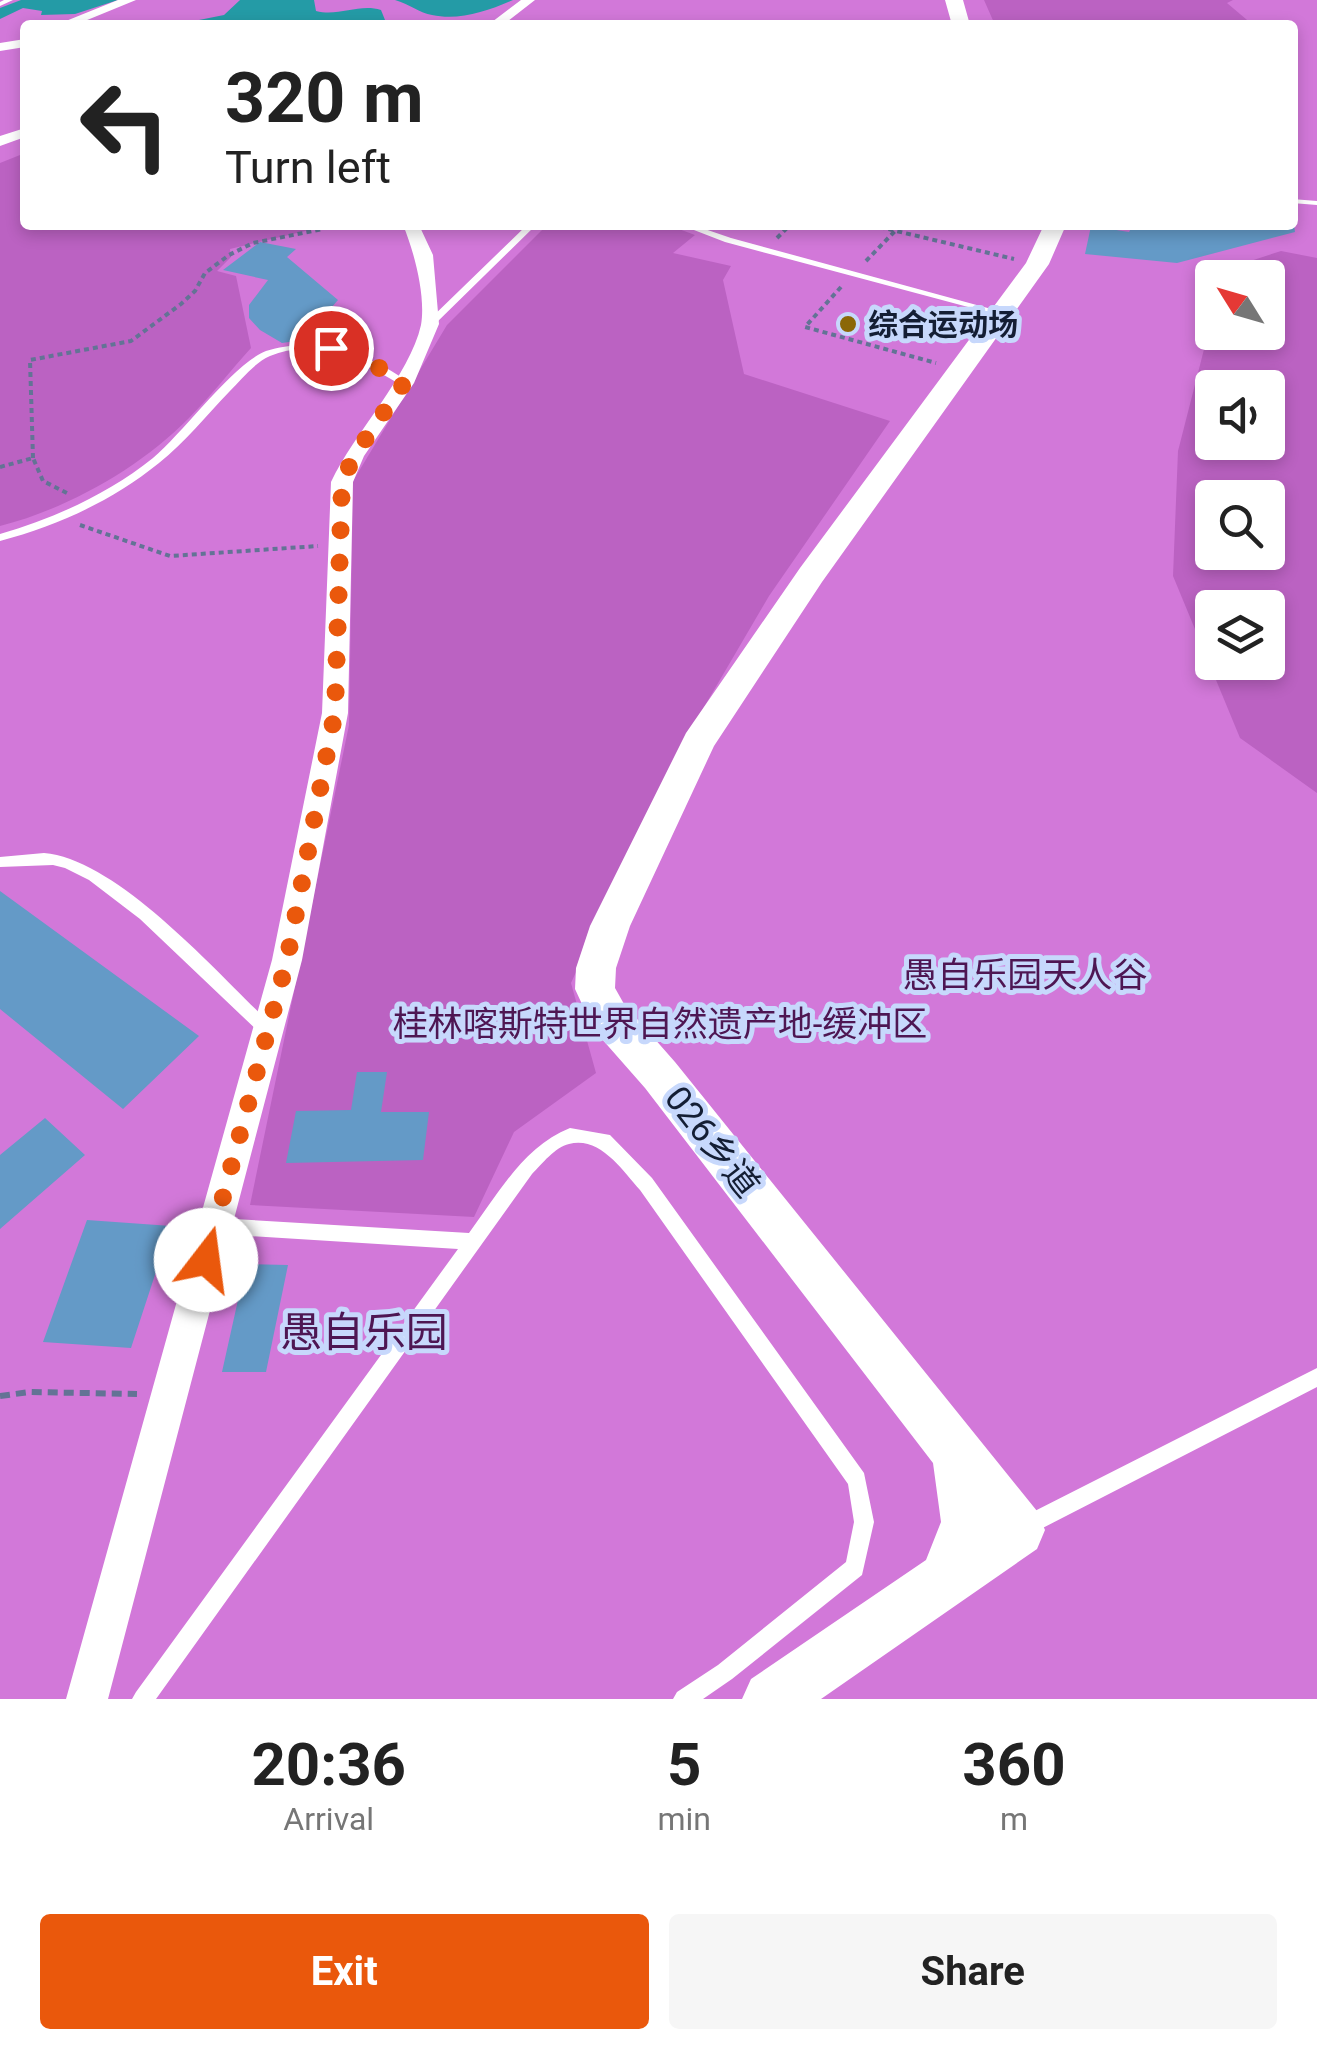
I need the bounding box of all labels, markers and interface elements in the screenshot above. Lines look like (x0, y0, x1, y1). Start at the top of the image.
text: 320 m (225, 57, 424, 139)
icon: left (60, 60, 190, 190)
text: Turn left (225, 141, 391, 194)
north arrow (1195, 260, 1285, 350)
map controls (1195, 260, 1285, 680)
pin (289, 306, 374, 391)
place label: 综合运动场 (868, 307, 1018, 342)
marker: 综合运动场 (837, 313, 859, 335)
icon: arrive (304, 321, 359, 376)
button: sound (1195, 370, 1285, 460)
button: search (1195, 480, 1285, 570)
button: layers (1195, 590, 1285, 680)
park label: 愚自乐园天人谷 (902, 955, 1148, 996)
park label: 桂林喀斯特世界自然遗产地-缓冲区 (393, 1004, 927, 1045)
street label: 026乡道 (656, 1079, 768, 1205)
position arrow (154, 1208, 258, 1312)
park label: 愚自乐园 (280, 1308, 448, 1357)
text: 20:36 (251, 1729, 406, 1800)
text: 5 (667, 1729, 701, 1800)
text: 360 (962, 1729, 1066, 1800)
text: Arrival (283, 1800, 374, 1838)
text: min (657, 1800, 711, 1838)
text: m (1000, 1800, 1028, 1838)
button: Exit (40, 1914, 649, 2029)
button: Share (669, 1914, 1277, 2029)

